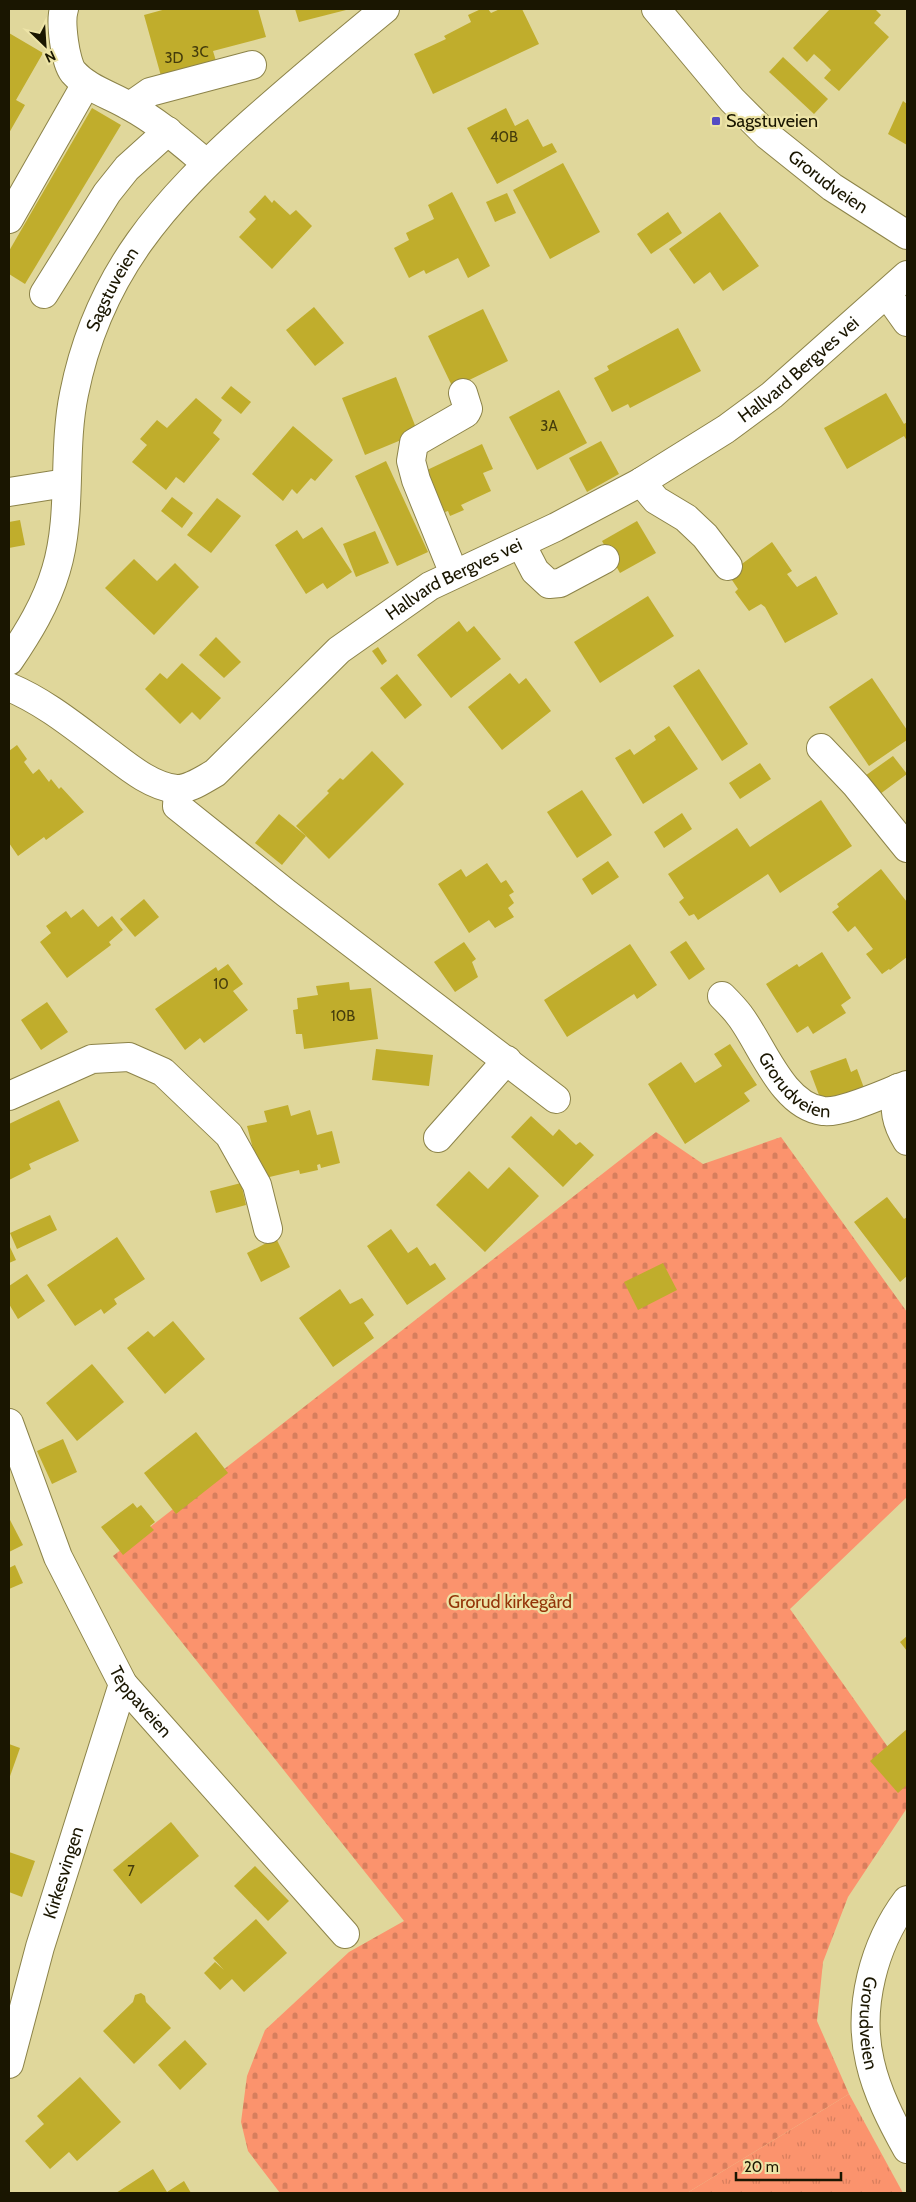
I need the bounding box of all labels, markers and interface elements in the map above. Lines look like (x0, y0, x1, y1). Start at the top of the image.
north arrow (20, 20, 70, 70)
house number: 3C (191, 43, 209, 61)
text: N (42, 47, 59, 67)
house number: 3D (164, 49, 184, 67)
place label: Sagstuveien (726, 110, 818, 132)
marker: Sagstuveien (710, 115, 722, 127)
house number: 40B (490, 128, 518, 146)
street label: Grorudveien (784, 145, 872, 218)
street label: Sagstuveien (82, 243, 143, 335)
street label: Hallvard Bergves vei (734, 312, 864, 427)
house number: 3A (540, 417, 558, 435)
street label: Hallvard Bergves vei (381, 533, 526, 625)
house number: 10 (213, 975, 229, 993)
house number: 10B (331, 1007, 355, 1025)
street label: Grorudveien (753, 1048, 831, 1122)
park label: Grorud kirkegård (448, 1591, 572, 1613)
street label: Teppaveien (105, 1662, 176, 1742)
street label: Kirkesvingen (39, 1824, 88, 1921)
house number: 7 (127, 1862, 135, 1880)
street label: Grorudveien (855, 1975, 882, 2072)
scale bar (736, 2150, 841, 2182)
text: 20 m (744, 2158, 779, 2176)

